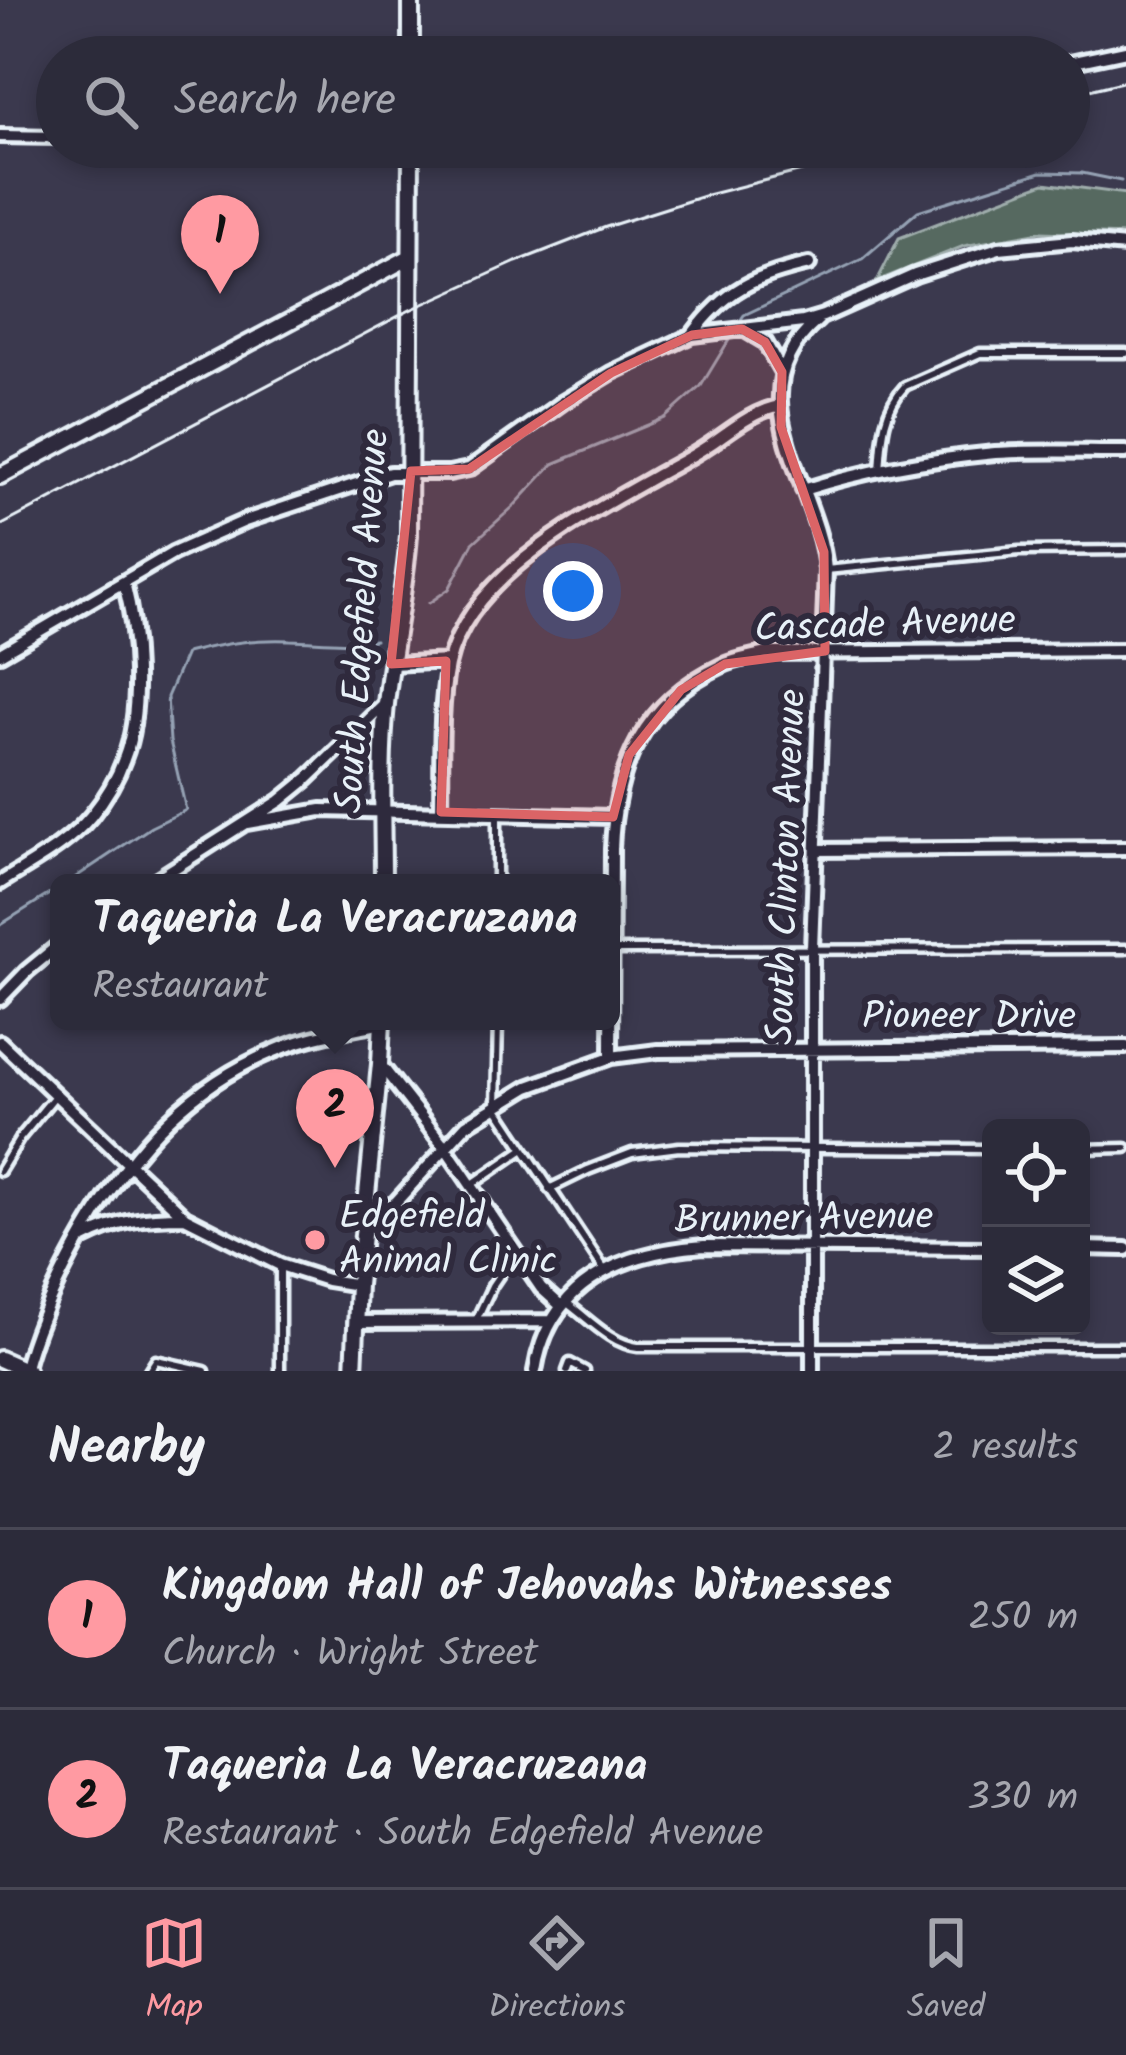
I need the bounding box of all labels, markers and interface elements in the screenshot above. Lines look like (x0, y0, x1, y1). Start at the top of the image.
search box (36, 36, 1090, 168)
text: Search here (174, 66, 396, 138)
icon: search (78, 69, 144, 135)
pin: 1 (181, 195, 259, 294)
street label: South Edgefield Avenue (320, 427, 408, 815)
your location (543, 561, 603, 621)
street label: Cascade Avenue (753, 590, 1017, 662)
street label: South Clinton Avenue (751, 688, 825, 1046)
popup (50, 874, 620, 1030)
text: Taqueria La Veracruzana (92, 885, 578, 957)
text: Restaurant (92, 957, 268, 1019)
street label: Pioneer Drive (862, 987, 1076, 1049)
pin: 2 (296, 1069, 374, 1168)
map controls (982, 1119, 1090, 1335)
button: locate (982, 1119, 1090, 1227)
place label: Edgefield Animal Clinic (339, 1187, 557, 1294)
street label: Brunner Avenue (674, 1187, 934, 1253)
marker: Edgefield Animal Clinic (302, 1227, 328, 1253)
button: layers (982, 1227, 1090, 1335)
text: Nearby (48, 1409, 205, 1490)
text: 2 results (933, 1418, 1078, 1480)
text: Kingdom Hall of Jehovahs Witnesses (162, 1552, 892, 1624)
text: 1 (81, 1588, 93, 1650)
text: 250 m (968, 1588, 1078, 1650)
text: Church · Wright Street (162, 1624, 538, 1686)
text: Taqueria La Veracruzana (162, 1732, 647, 1804)
text: 2 (76, 1768, 98, 1830)
text: 330 m (967, 1768, 1078, 1830)
text: Restaurant · South Edgefield Avenue (162, 1804, 763, 1866)
tab: Map (141, 1910, 207, 2035)
tab: Directions (488, 1910, 625, 2035)
tab: Saved (907, 1910, 985, 2035)

